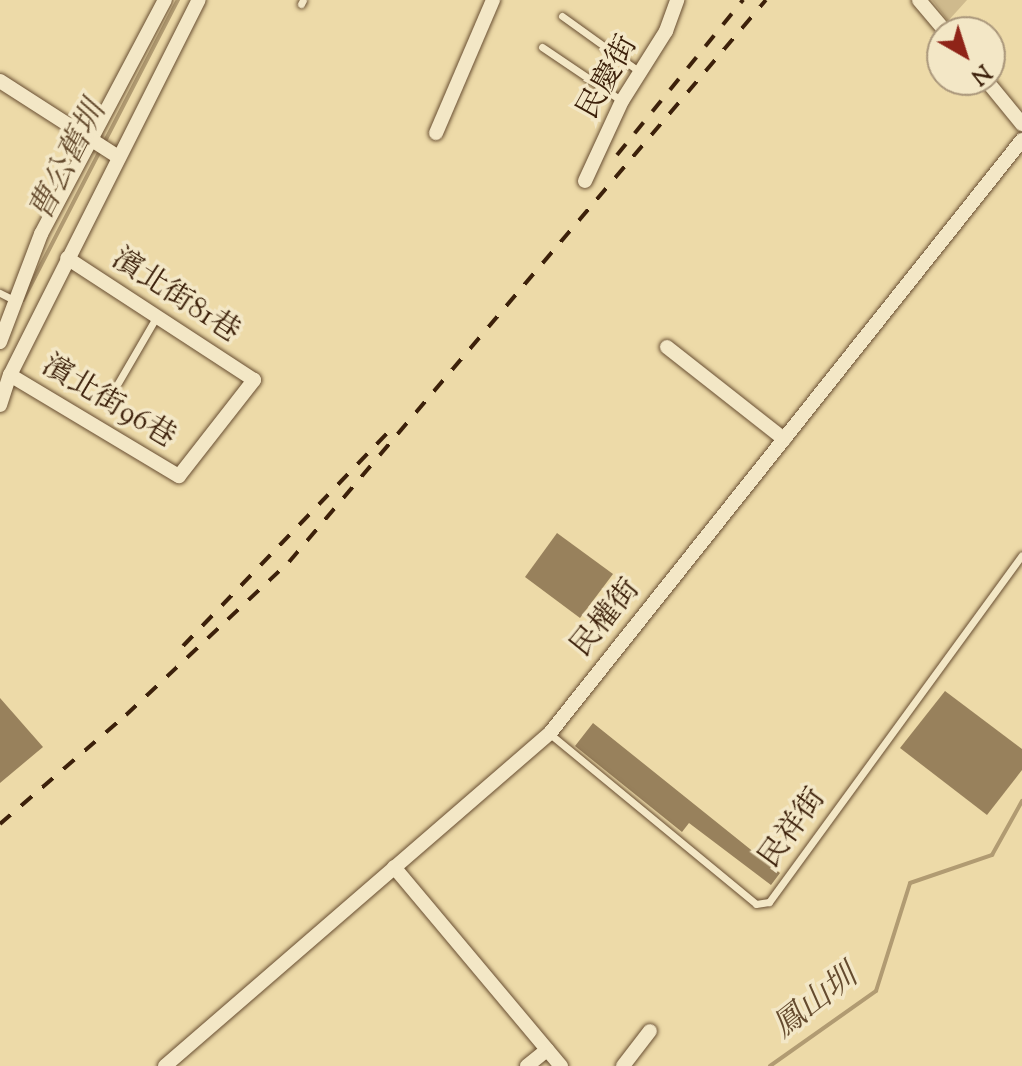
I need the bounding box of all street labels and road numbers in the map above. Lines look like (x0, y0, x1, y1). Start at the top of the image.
street label: 民慶街 (571, 30, 647, 126)
street label: 濱北街81巷 (104, 242, 246, 352)
street label: 濱北街96巷 (35, 349, 181, 457)
street label: 民權街 (565, 573, 649, 665)
street label: 民祥街 (753, 782, 835, 876)

